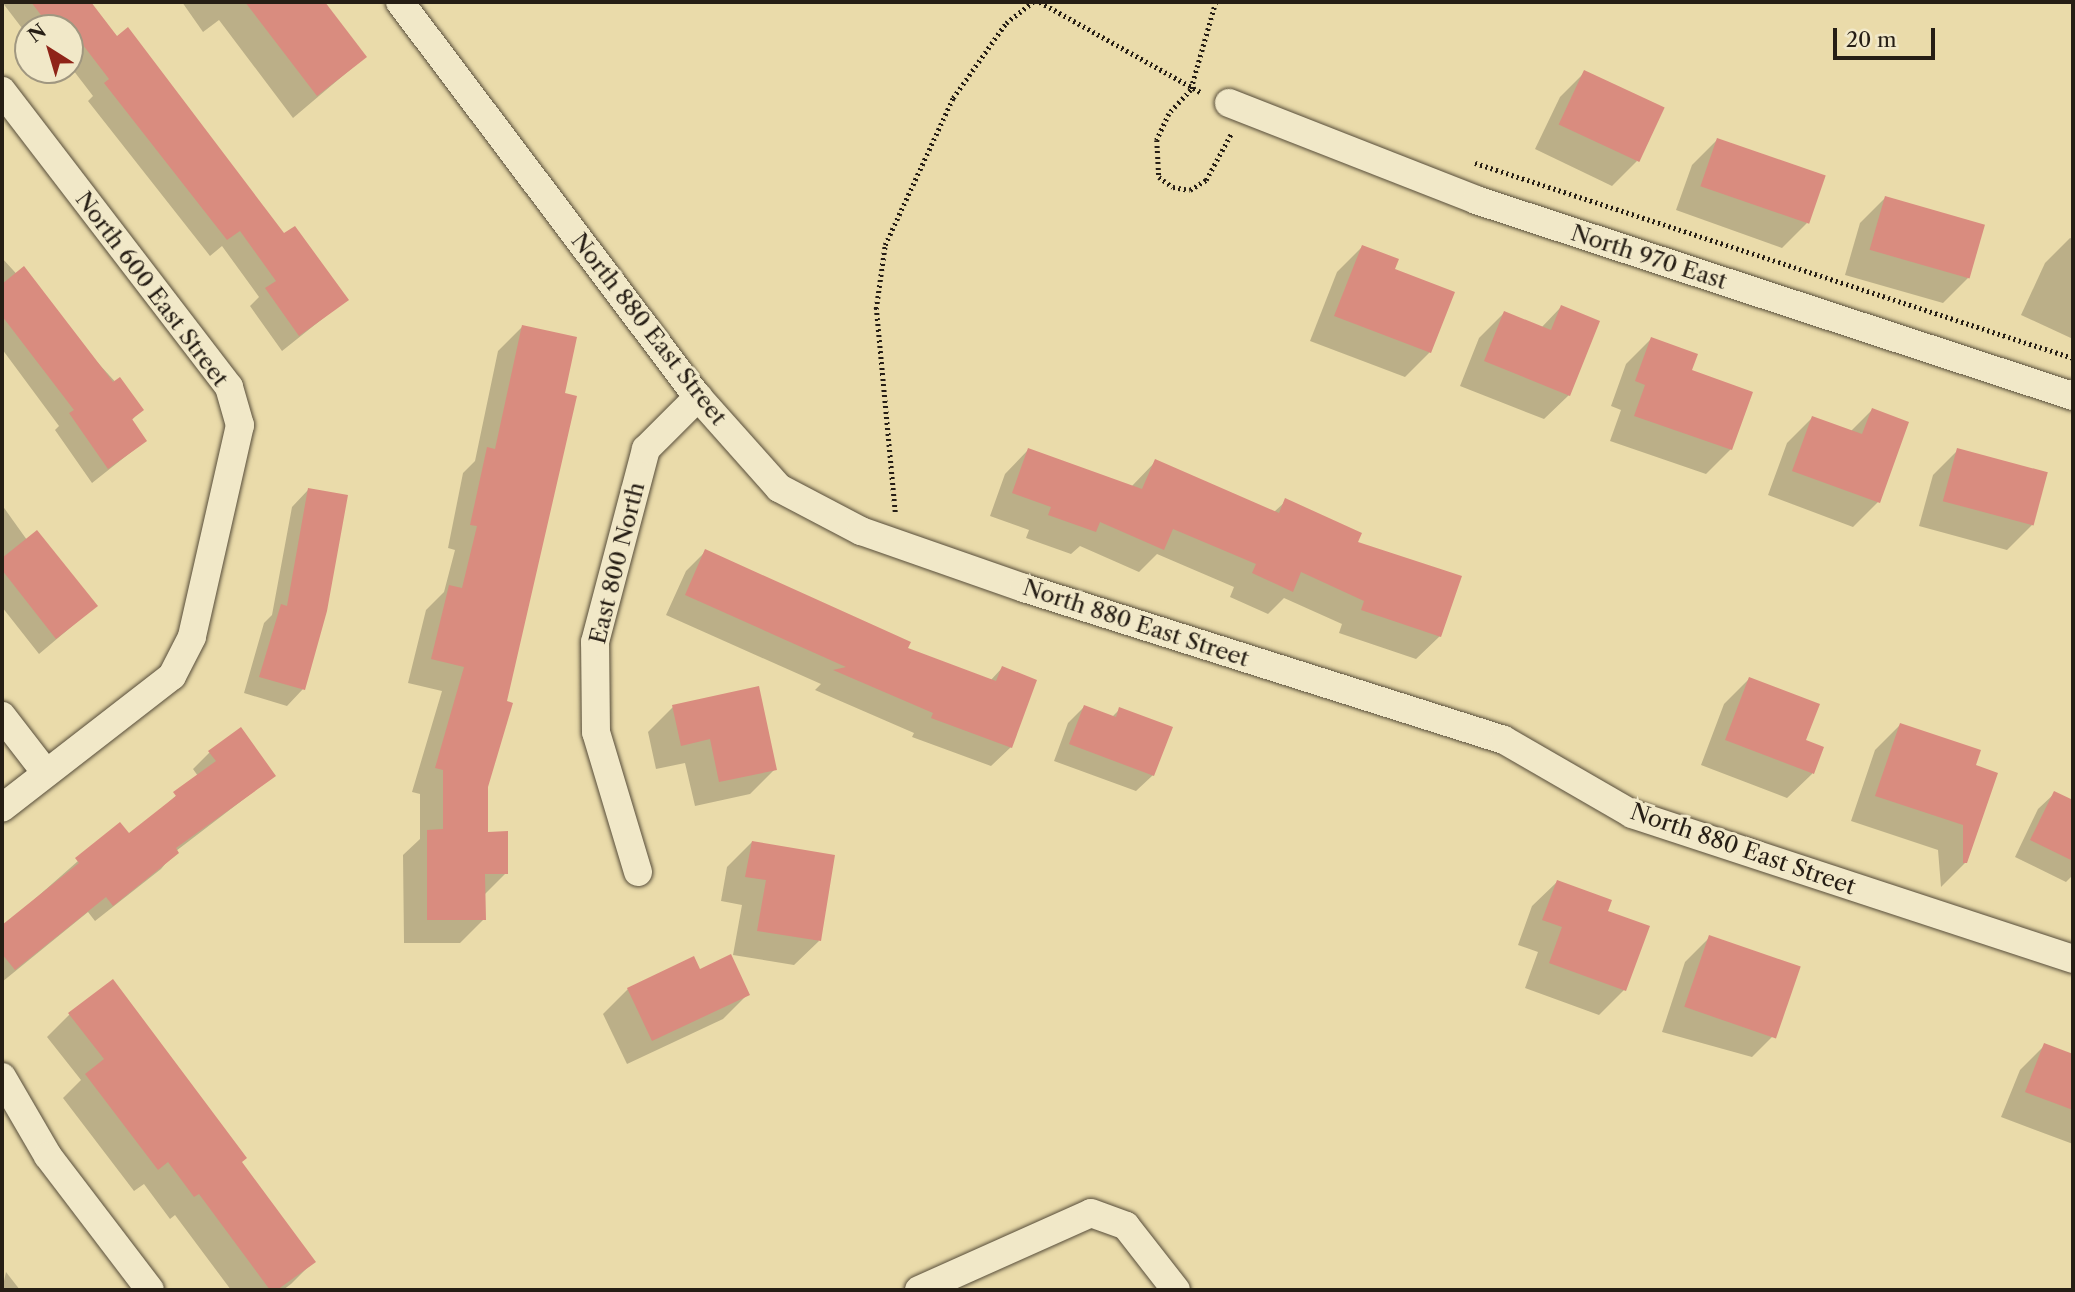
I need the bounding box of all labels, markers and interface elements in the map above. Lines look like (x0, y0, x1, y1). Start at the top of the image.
north arrow (14, 14, 84, 84)
scale bar (1837, 14, 1938, 58)
text: N (24, 19, 51, 48)
text: 20 m (1846, 27, 1897, 52)
street label: North 600 East Street (70, 186, 234, 392)
street label: North 970 East (1568, 219, 1730, 295)
street label: North 880 East Street (565, 227, 733, 431)
street label: East 800 North (584, 479, 650, 647)
street label: North 880 East Street (1019, 573, 1253, 673)
street label: North 880 East Street (1627, 798, 1859, 900)

